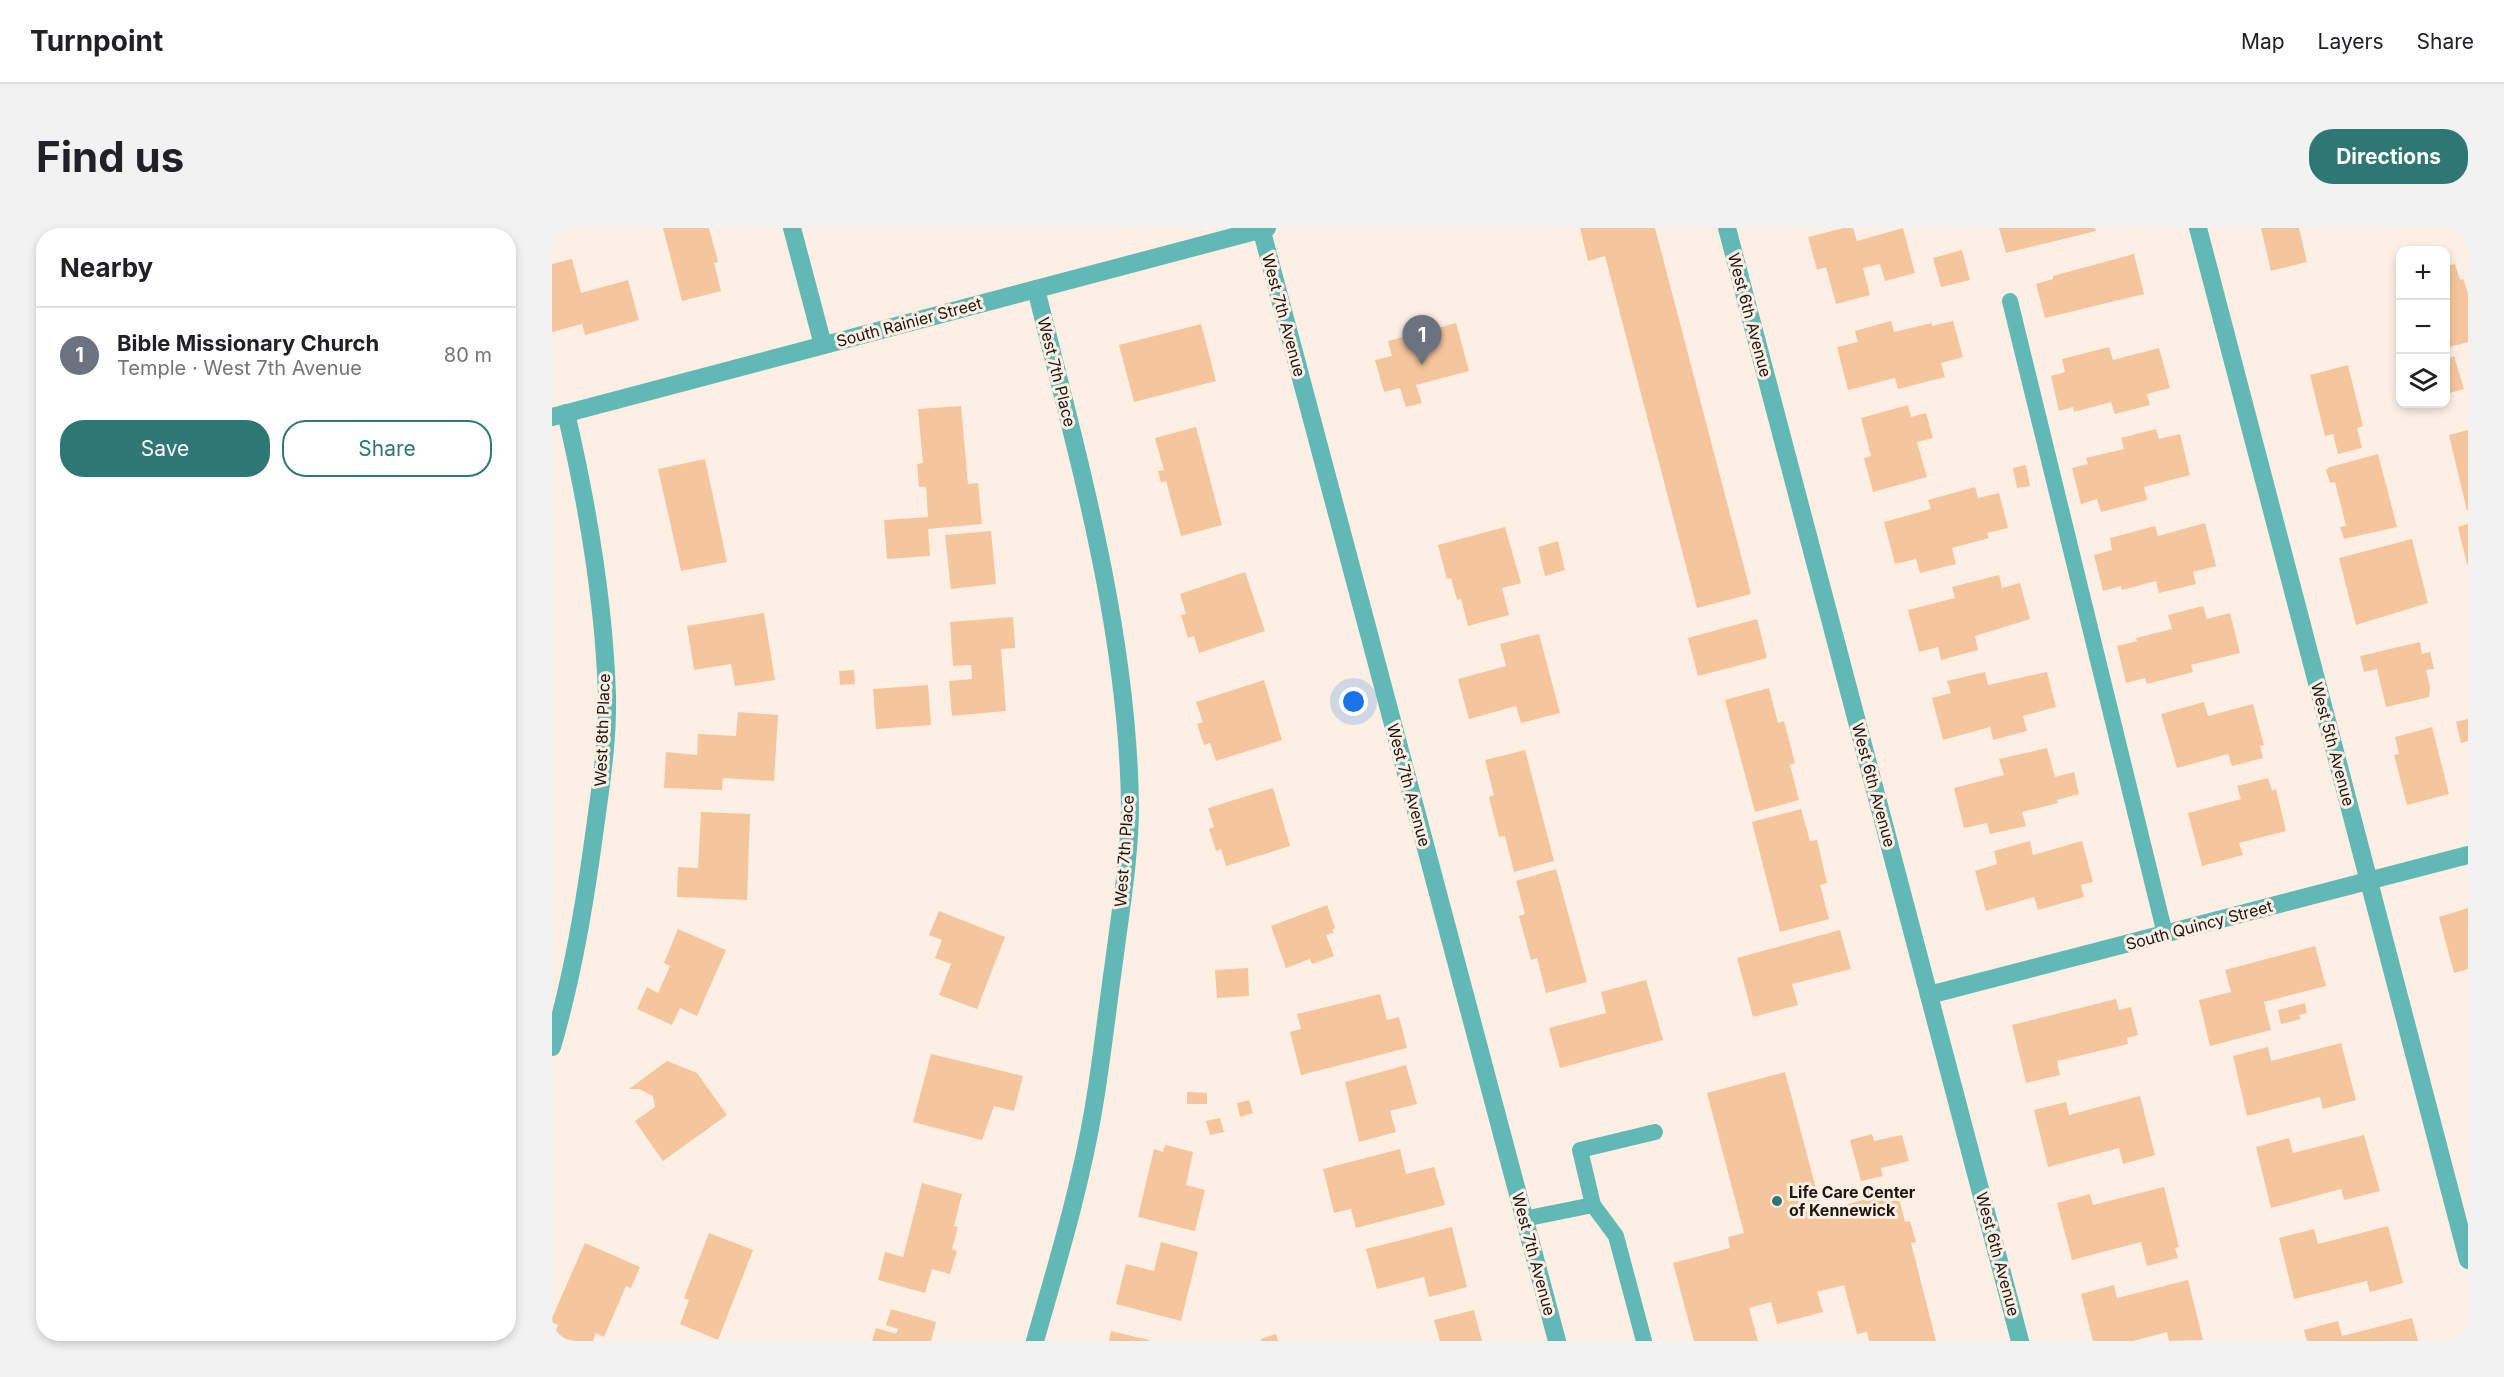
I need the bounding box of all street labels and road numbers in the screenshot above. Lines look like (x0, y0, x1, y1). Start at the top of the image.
street label: West 7th Avenue (1258, 251, 1310, 379)
street label: West 6th Avenue (1724, 251, 1776, 379)
street label: South Rainier Street (834, 293, 984, 351)
street label: West 7th Place (1034, 315, 1080, 429)
street label: West 8th Place (590, 673, 614, 787)
street label: West 5th Avenue (2307, 680, 2359, 808)
street label: West 7th Avenue (1383, 721, 1435, 849)
street label: West 6th Avenue (1848, 721, 1900, 849)
street label: West 7th Place (1110, 794, 1138, 908)
street label: South Quincy Street (2123, 896, 2275, 954)
street label: West 7th Avenue (1508, 1190, 1560, 1318)
street label: West 6th Avenue (1972, 1190, 2024, 1318)

